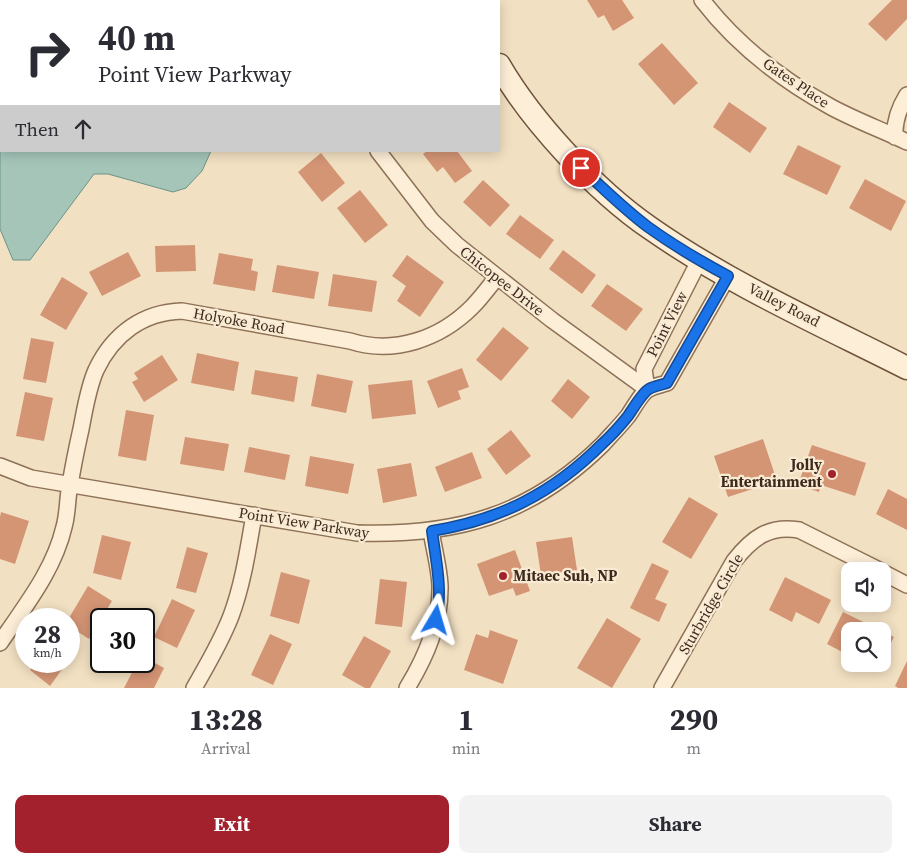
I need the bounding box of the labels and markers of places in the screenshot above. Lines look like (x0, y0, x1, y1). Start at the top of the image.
pin (560, 147, 602, 189)
place label: Jolly Entertainment (720, 454, 823, 492)
marker: Jolly Entertainment (826, 468, 838, 480)
place label: Mitaec Suh, NP (513, 565, 617, 586)
marker: Mitaec Suh, NP (497, 570, 509, 582)

